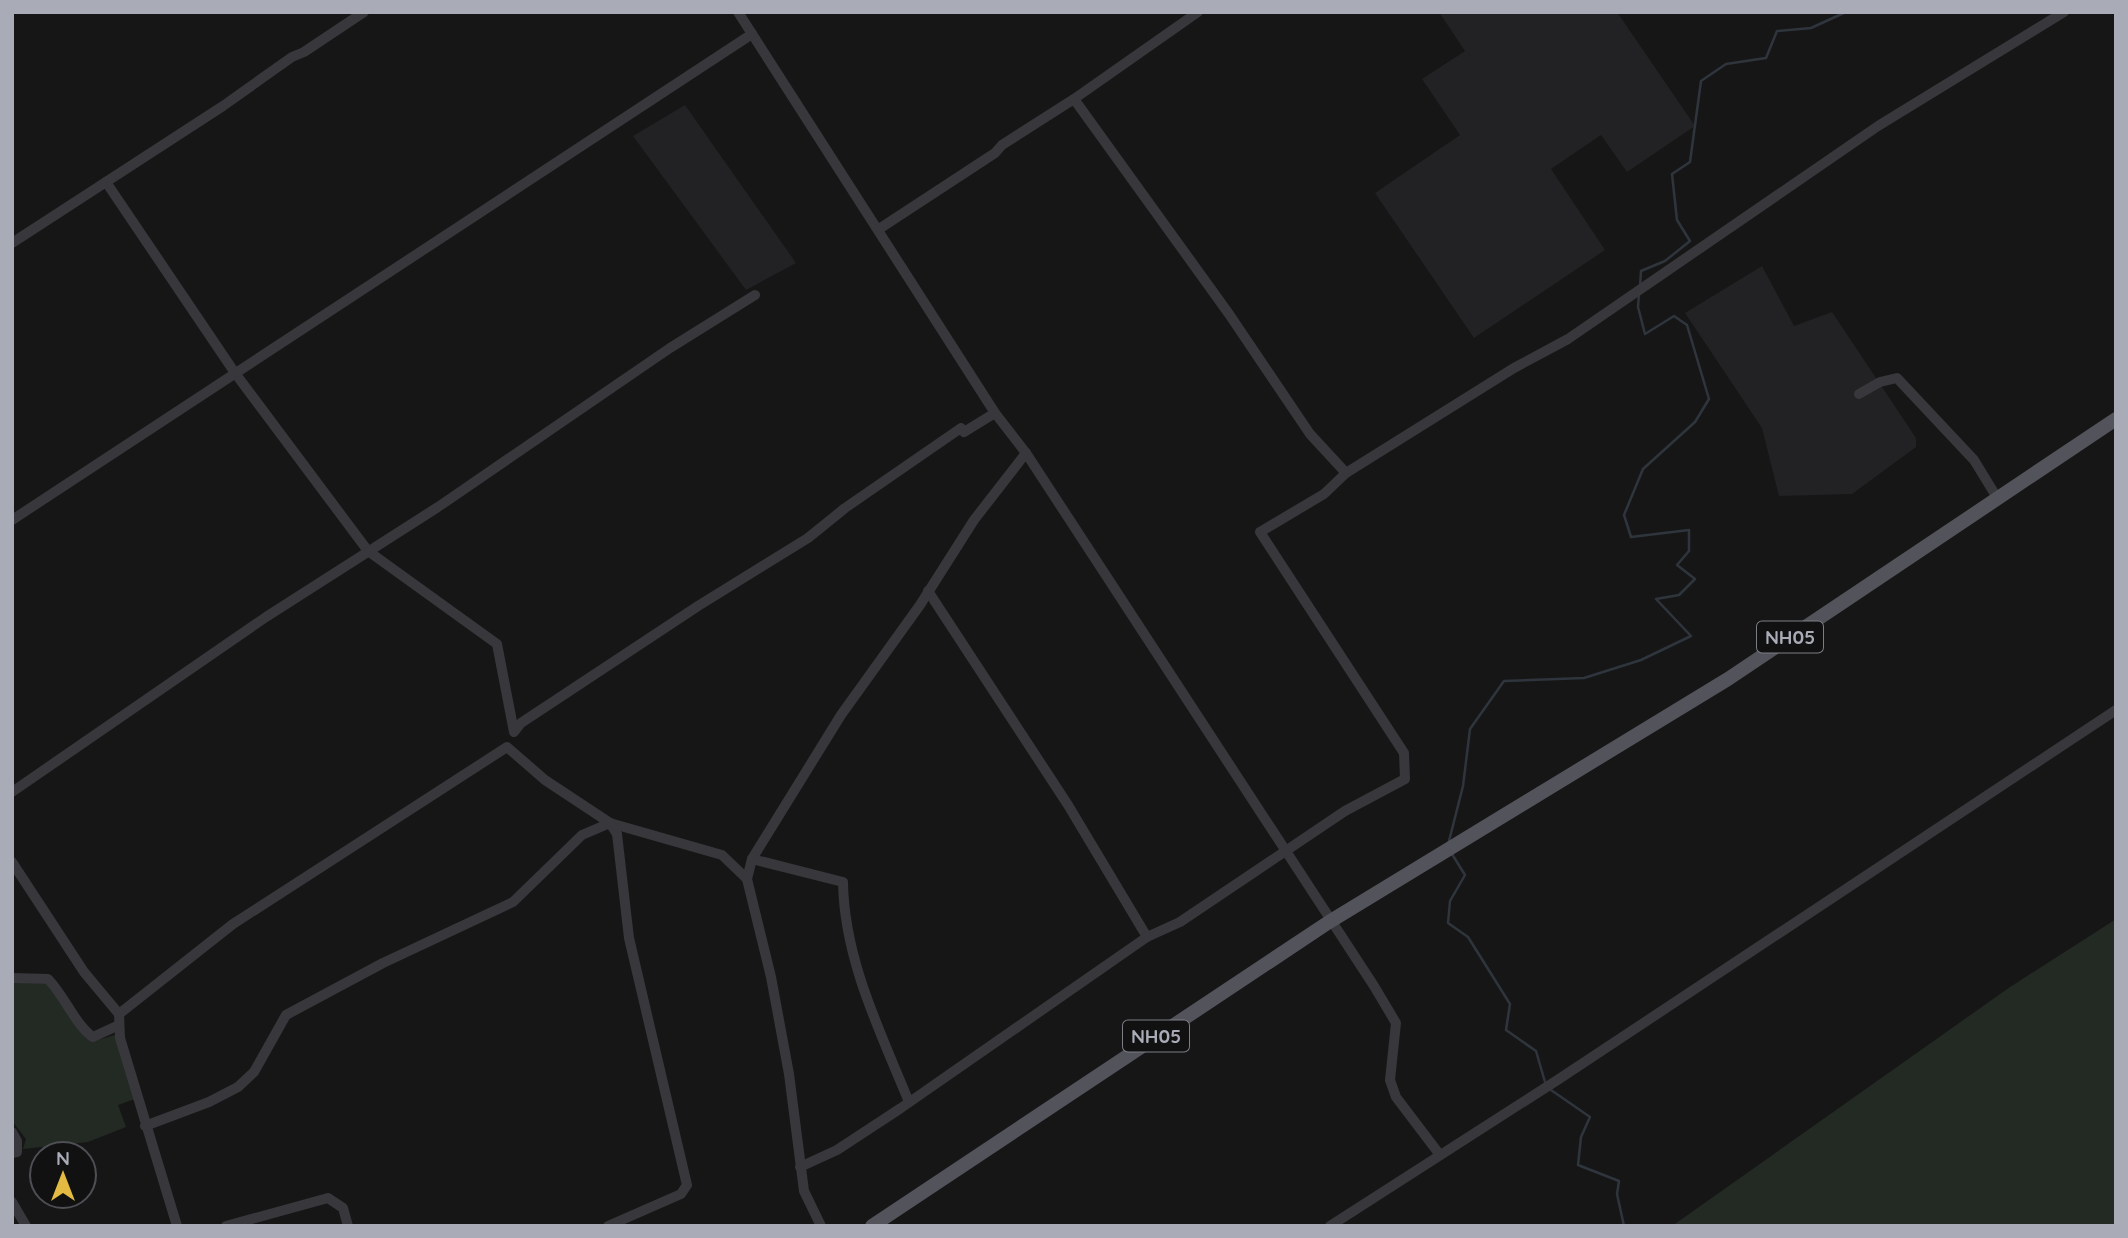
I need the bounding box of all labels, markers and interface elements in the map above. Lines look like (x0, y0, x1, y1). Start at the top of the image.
road number: NH05 (1757, 622, 1823, 652)
road number: NH05 (1123, 1020, 1189, 1052)
north arrow (28, 1140, 98, 1210)
text: N (56, 1146, 70, 1170)

